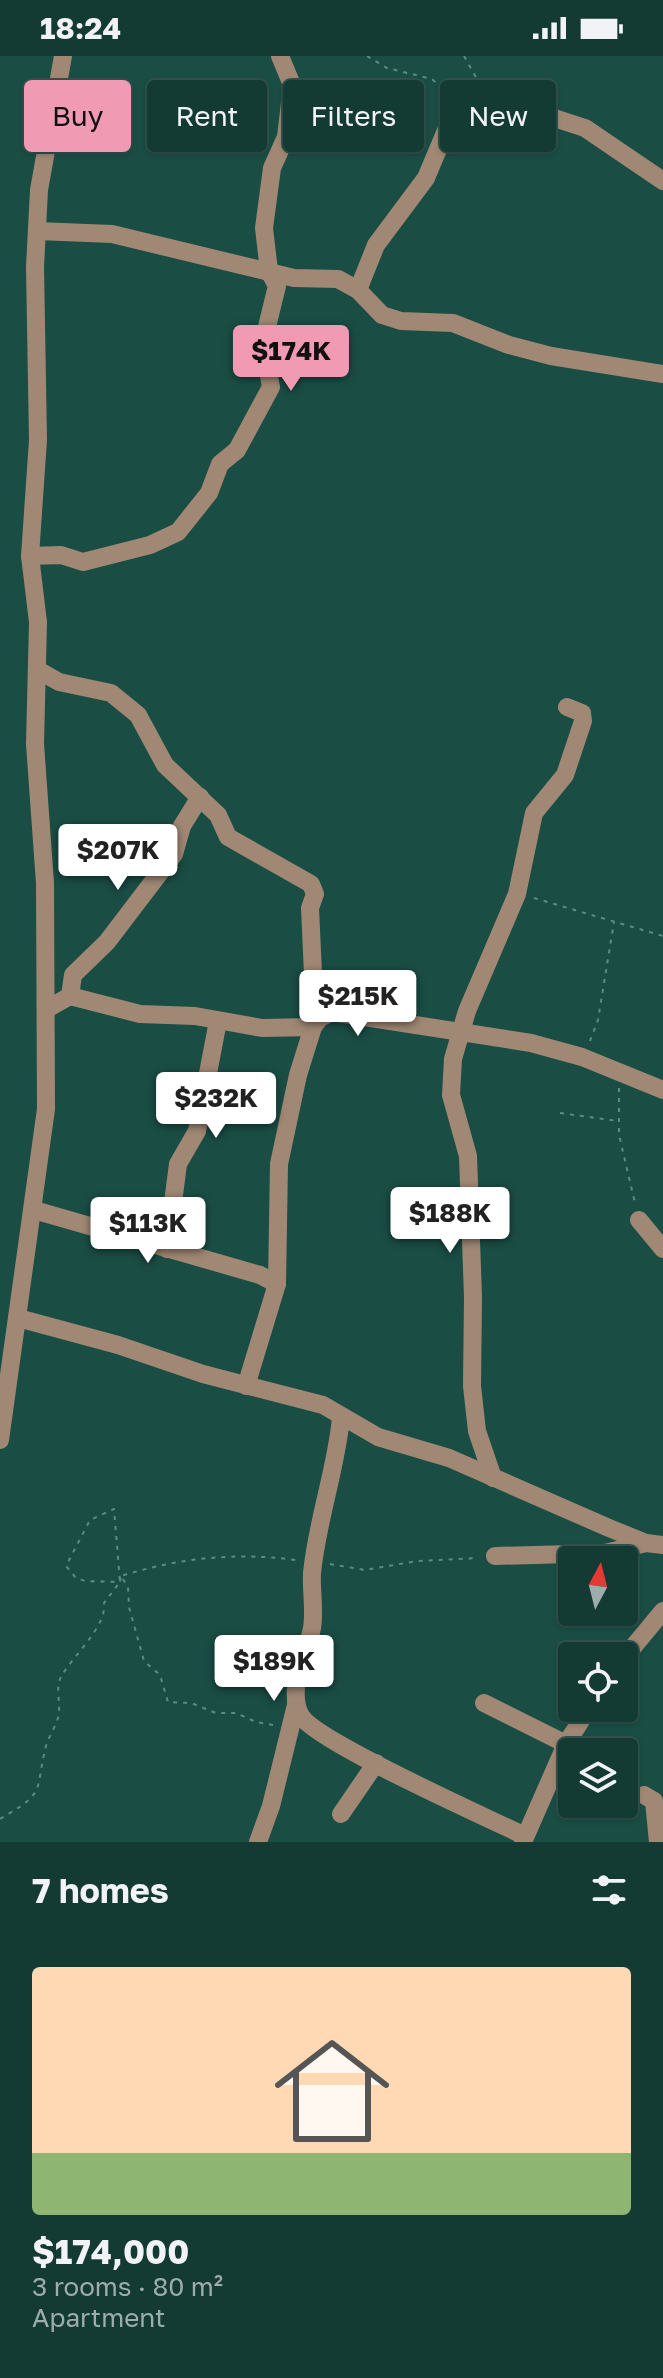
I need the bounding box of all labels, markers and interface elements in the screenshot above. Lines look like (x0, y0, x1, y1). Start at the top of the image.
text: 18:24 (40, 10, 121, 46)
chip: Buy (24, 80, 131, 152)
chip: Rent (147, 80, 267, 152)
chip: Filters (283, 80, 424, 152)
chip: New (440, 80, 556, 152)
pin: $174K (235, 325, 347, 393)
text: $174K (251, 335, 331, 366)
pin: $207K (62, 824, 174, 892)
text: $207K (76, 834, 160, 865)
pin: $215K (302, 970, 414, 1038)
text: $215K (317, 980, 399, 1011)
pin: $232K (160, 1072, 272, 1140)
text: $232K (174, 1082, 258, 1113)
pin: $188K (394, 1187, 506, 1255)
pin: $113K (92, 1197, 204, 1265)
text: $188K (409, 1197, 491, 1228)
text: $113K (109, 1207, 187, 1238)
north arrow (558, 1546, 638, 1626)
map controls (558, 1546, 638, 1818)
pin: $189K (218, 1635, 330, 1703)
button: locate (558, 1642, 638, 1722)
text: $189K (233, 1645, 315, 1676)
button: layers (558, 1738, 638, 1818)
icon: filters (587, 1868, 631, 1912)
text: 7 homes (32, 1870, 169, 1910)
icon: home (260, 2019, 404, 2163)
text: $174,000 (32, 2231, 189, 2271)
text: 3 rooms · 80 m² (32, 2271, 223, 2302)
text: Apartment (32, 2302, 165, 2333)

